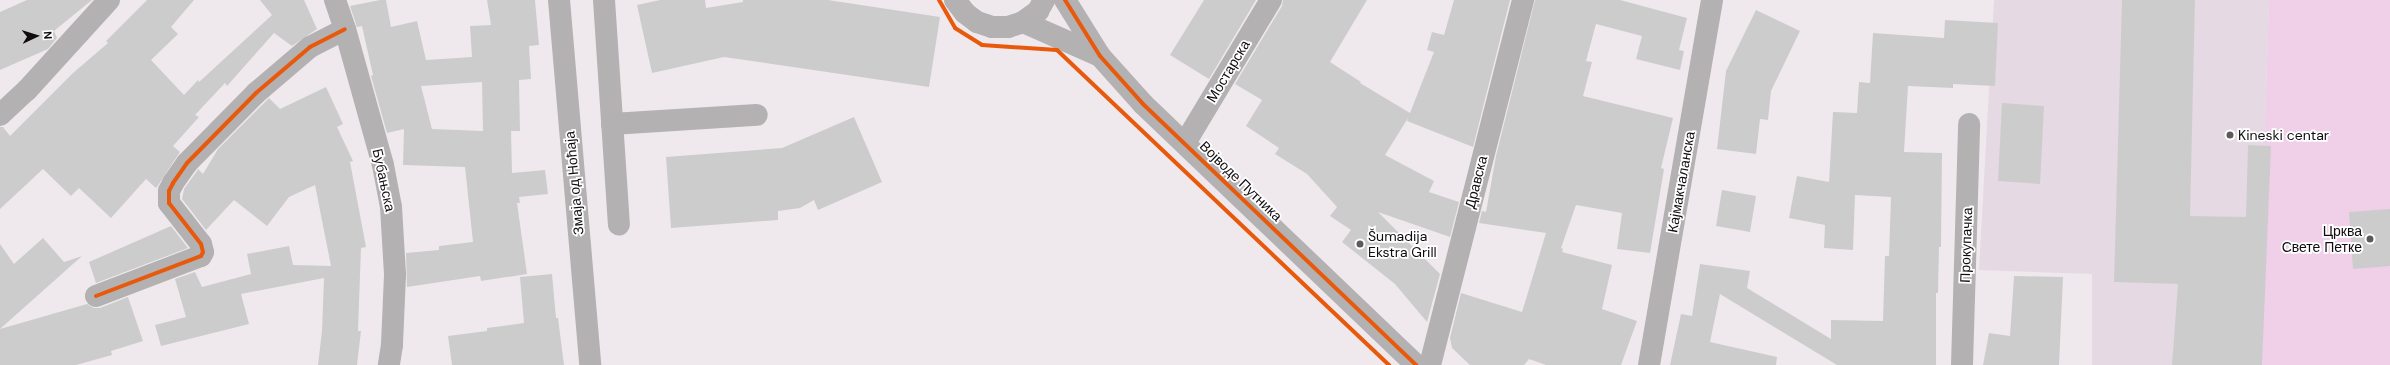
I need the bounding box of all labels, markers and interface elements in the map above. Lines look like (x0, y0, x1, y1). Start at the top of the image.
north arrow (16, 16, 56, 56)
text: N (41, 31, 55, 40)
street label: Мостарска (1203, 37, 1253, 105)
place label: Kineski centar (2238, 127, 2329, 143)
street label: Змаја од Ноћаја (561, 130, 587, 236)
street label: Кајмакчаланска (1664, 130, 1698, 234)
marker: Kineski centar (2225, 130, 2235, 140)
street label: Војводе Путника (1196, 137, 1286, 225)
street label: Бубањска (369, 147, 399, 213)
street label: Дравска (1461, 154, 1491, 210)
street label: Прокупачка (1956, 207, 1976, 283)
place label: Црква Свете Петке (2282, 223, 2362, 256)
place label: Šumadija Ekstra Grill (1368, 228, 1437, 260)
marker: Црква Свете Петке (2365, 234, 2375, 244)
marker: Šumadija Ekstra Grill (1355, 239, 1365, 249)

